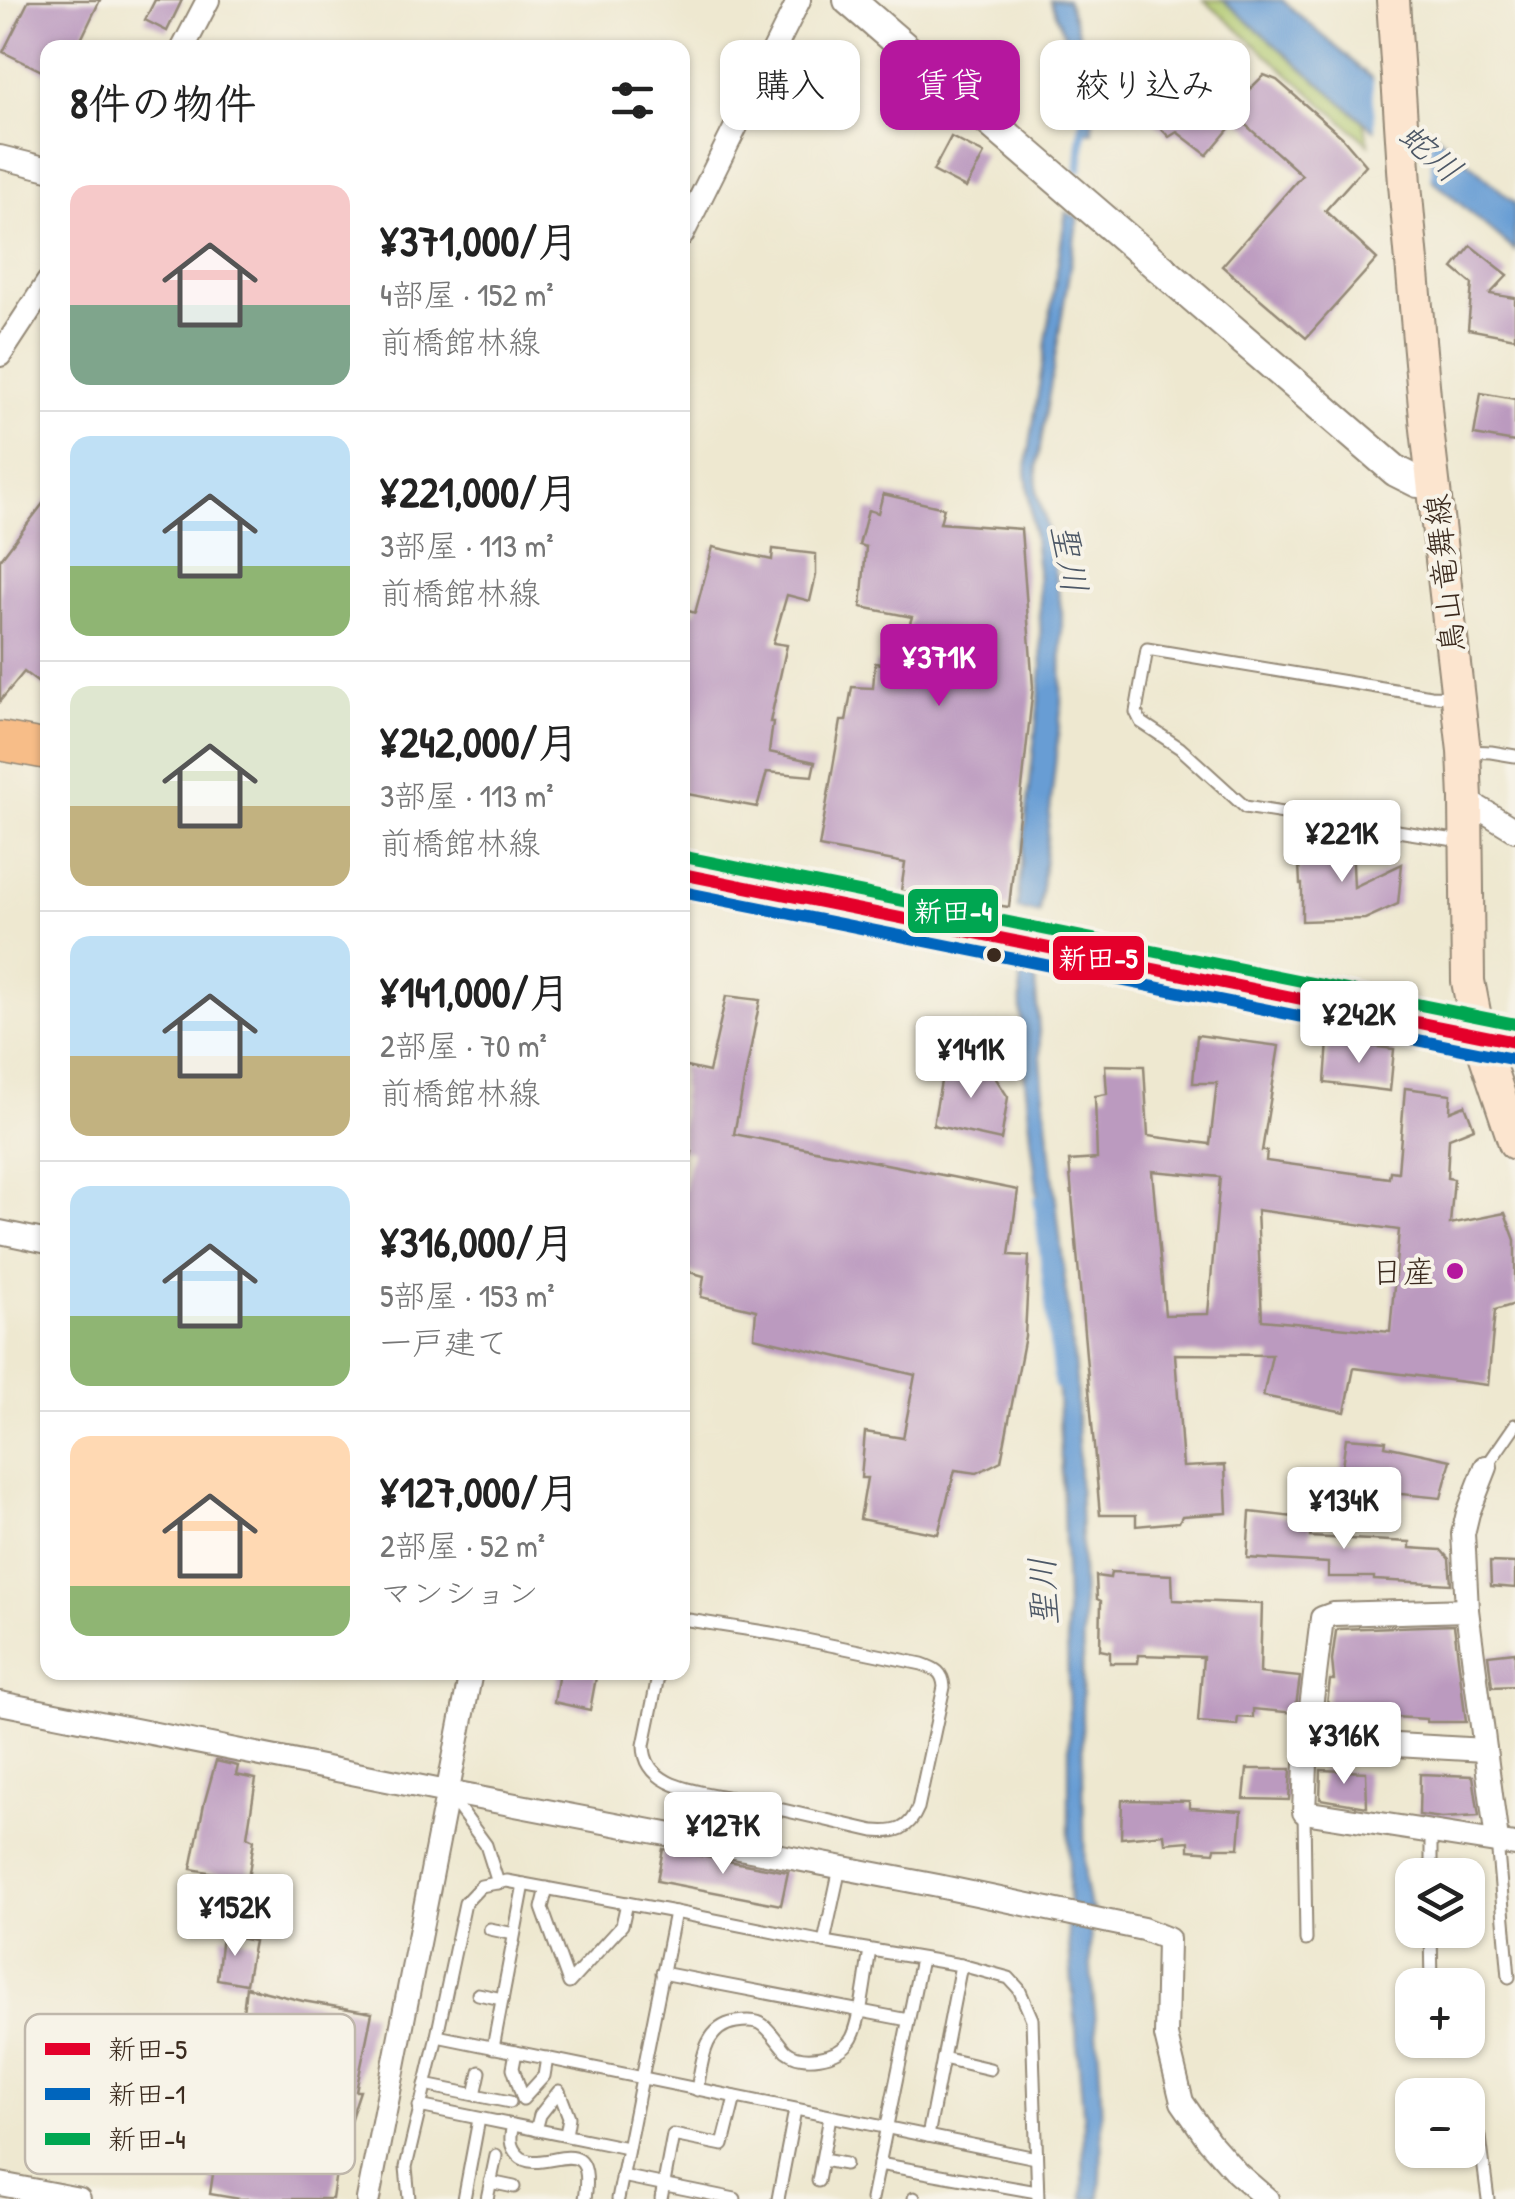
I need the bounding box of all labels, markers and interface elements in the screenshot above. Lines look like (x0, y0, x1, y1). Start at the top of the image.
chip: 購入 (720, 40, 860, 130)
chip: 賃貸 (880, 40, 1020, 130)
chip: 絞り込み (1040, 40, 1250, 130)
icon: filters (605, 73, 660, 128)
text: 8件の物件 (70, 74, 256, 131)
water label: 蛇川 (1389, 111, 1473, 193)
text: ¥371,000/月 (380, 212, 579, 269)
icon: home (150, 225, 270, 345)
text: 4部屋 · 152 m² (380, 273, 554, 316)
text: 前橋館林線 (380, 320, 540, 363)
text: ¥221,000/月 (380, 463, 579, 520)
icon: home (150, 476, 270, 596)
street label: 鳥山竜舞線 (1414, 492, 1474, 656)
water label: 聖川 (1041, 519, 1099, 597)
text: 3部屋 · 113 m² (380, 524, 554, 567)
text: 前橋館林線 (380, 571, 540, 614)
pin: ¥371K (869, 624, 1009, 709)
text: ¥371K (902, 635, 976, 678)
text: ¥242,000/月 (380, 713, 579, 770)
icon: home (150, 726, 270, 846)
text: 3部屋 · 113 m² (380, 774, 554, 817)
pin: ¥221K (1272, 800, 1412, 885)
text: ¥221K (1305, 811, 1379, 854)
text: 前橋館林線 (380, 821, 540, 864)
line badge: 新田-4 (906, 887, 1000, 935)
text: 新田-4 (914, 892, 992, 930)
line badge: 新田-5 (1051, 934, 1146, 982)
text: 新田-5 (1058, 939, 1138, 977)
unlabelled marker (984, 945, 1004, 965)
text: ¥141,000/月 (380, 963, 570, 1020)
icon: home (150, 976, 270, 1096)
pin: ¥242K (1289, 981, 1429, 1066)
text: ¥242K (1322, 992, 1396, 1035)
pin: ¥141K (901, 1016, 1041, 1101)
text: 2部屋 · 70 m² (380, 1024, 547, 1067)
text: ¥141K (938, 1027, 1004, 1070)
text: 前橋館林線 (380, 1071, 540, 1114)
text: ¥316,000/月 (380, 1213, 575, 1270)
icon: home (150, 1226, 270, 1346)
place label: 日産 (1371, 1250, 1435, 1293)
marker: 日産 (1444, 1260, 1466, 1282)
text: 5部屋 · 153 m² (380, 1274, 555, 1317)
text: 一戸建て (380, 1321, 508, 1364)
text: ¥127,000/月 (380, 1463, 580, 1520)
pin: ¥134K (1274, 1467, 1414, 1552)
icon: home (150, 1476, 270, 1596)
text: ¥134K (1309, 1478, 1379, 1521)
text: 2部屋 · 52 m² (380, 1524, 545, 1567)
water label: 聖川 (1018, 1556, 1068, 1628)
text: マンション (380, 1571, 539, 1614)
pin: ¥316K (1274, 1702, 1414, 1787)
text: ¥316K (1309, 1713, 1379, 1756)
pin: ¥127K (653, 1792, 793, 1877)
text: ¥127K (686, 1803, 760, 1846)
map controls (1395, 1858, 1485, 2168)
button: layers (1395, 1858, 1485, 1948)
pin: ¥152K (165, 1874, 305, 1959)
text: ¥152K (199, 1885, 271, 1928)
button: + (1395, 1968, 1485, 2058)
legend (25, 2014, 355, 2174)
text: 新田-5 (108, 2030, 187, 2068)
text: 新田-1 (108, 2075, 185, 2113)
button: − (1395, 2078, 1485, 2168)
text: 新田-4 (108, 2120, 186, 2158)

